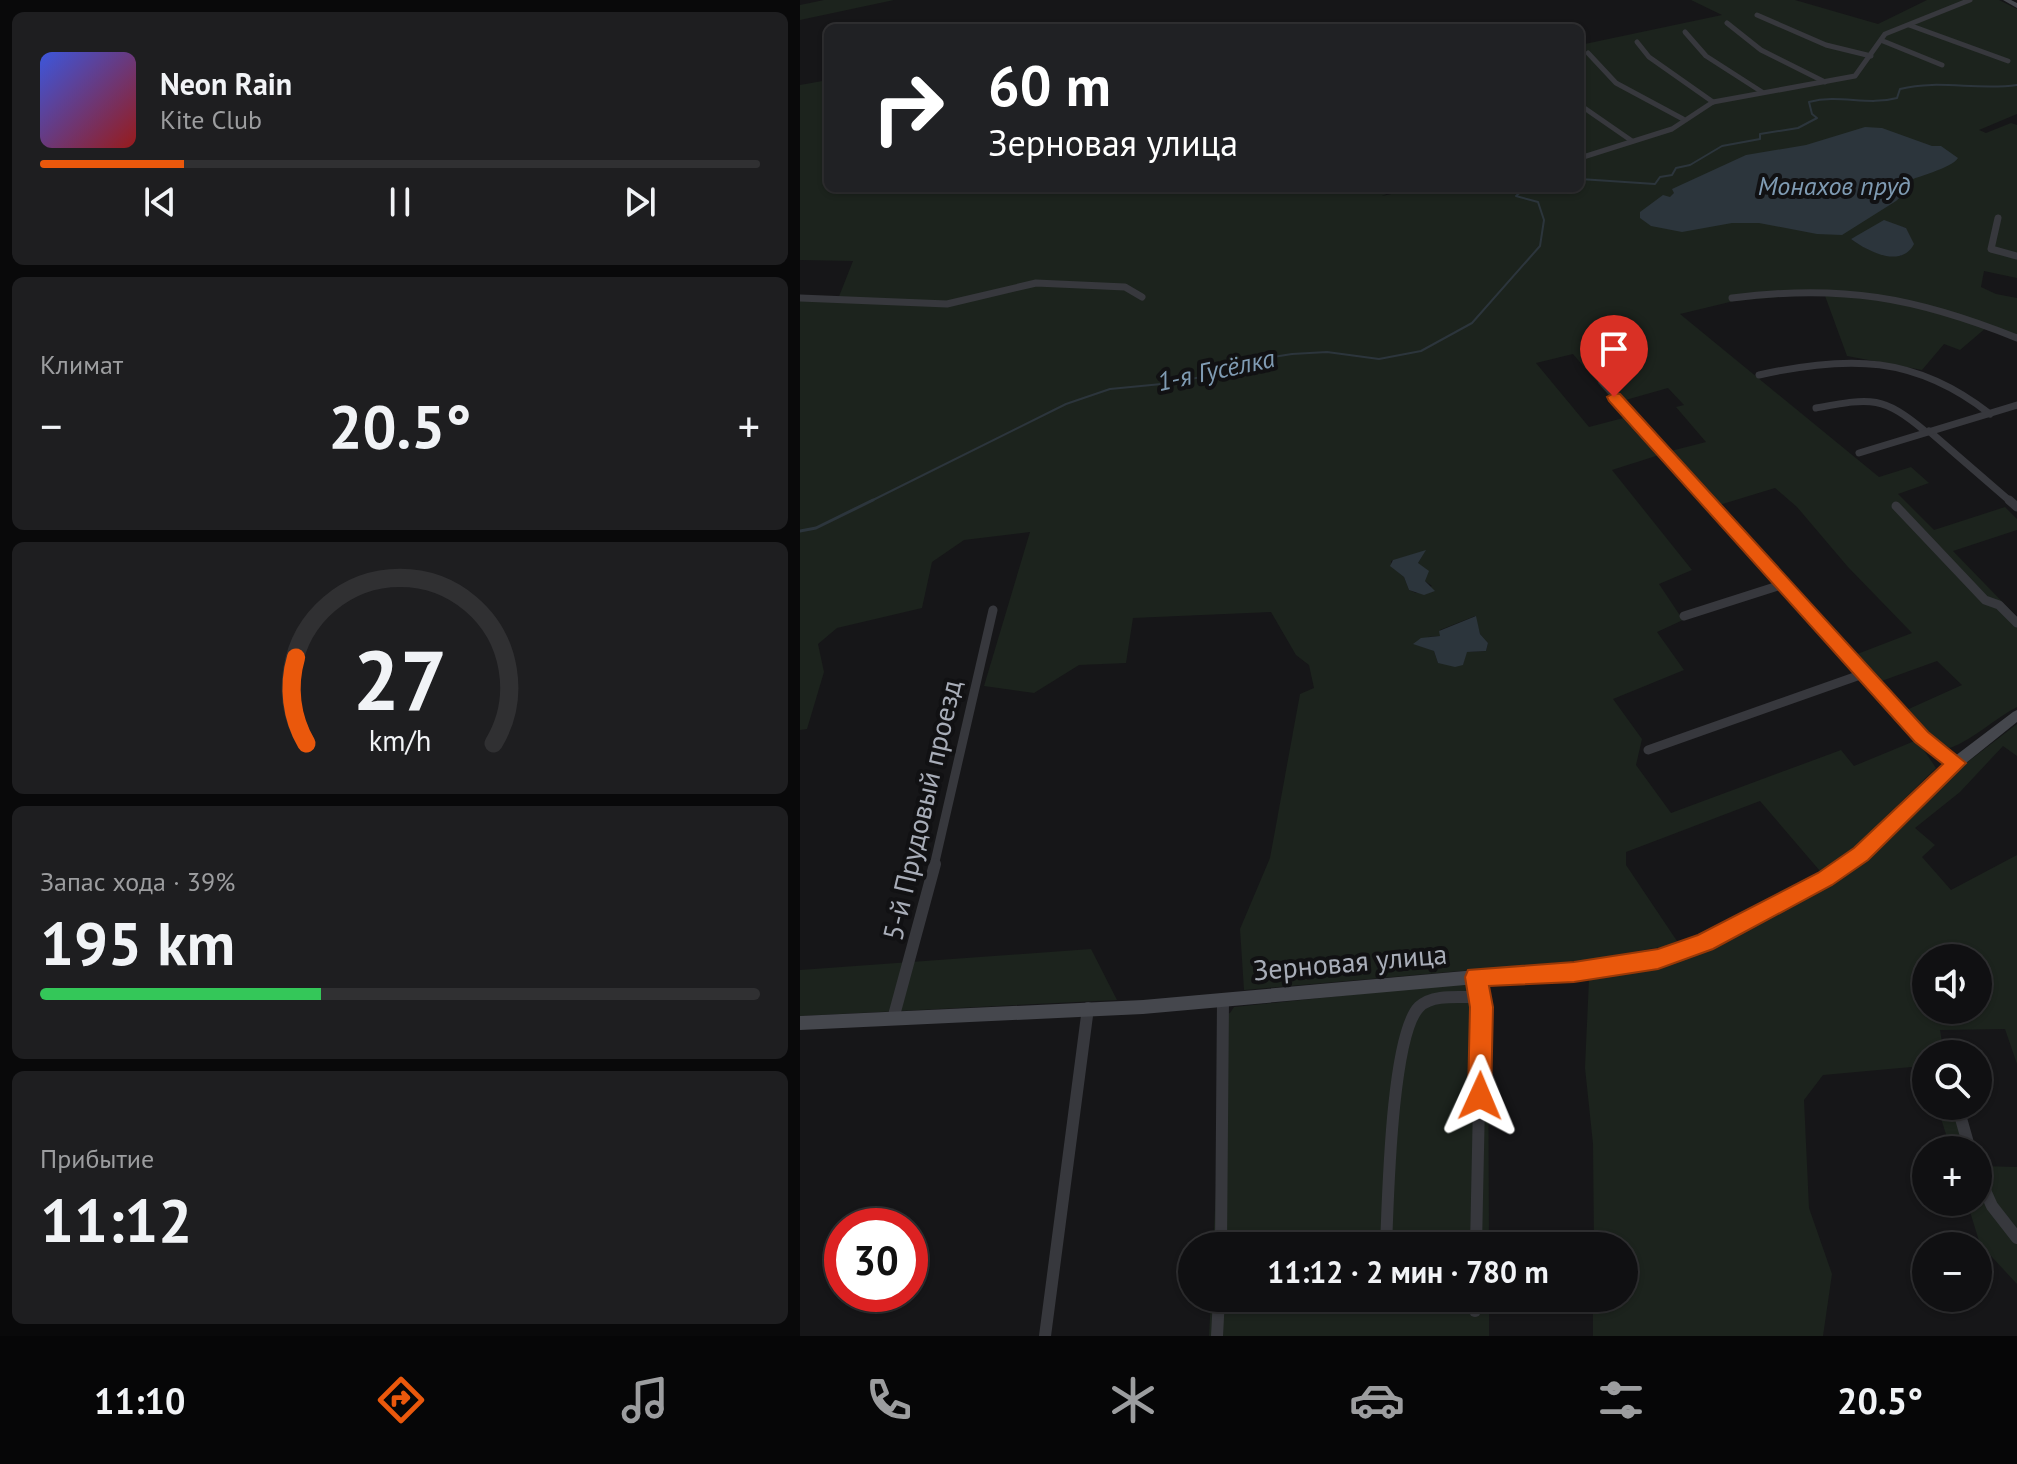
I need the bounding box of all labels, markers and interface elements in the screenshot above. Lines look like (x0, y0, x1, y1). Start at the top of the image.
text: 60 m (988, 49, 1111, 121)
icon: right (856, 56, 960, 160)
text: Neon Rain (160, 64, 292, 103)
text: Kite Club (160, 103, 262, 136)
text: Зерновая улица (988, 119, 1238, 166)
water label: Монахов пруд (1758, 169, 1910, 202)
icon: previous (138, 180, 182, 224)
icon: pause (378, 180, 422, 224)
icon: next (618, 180, 662, 224)
pin (1580, 315, 1648, 397)
icon: arrive (1592, 327, 1636, 371)
water label: 1-я Гусёлка (1154, 341, 1278, 398)
text: Климат (40, 348, 123, 381)
text: 20.5° (328, 387, 472, 465)
text: − (40, 397, 62, 454)
text: + (738, 397, 760, 454)
text: 27 (353, 625, 447, 733)
street label: 5-й Прудовый проезд (874, 676, 969, 944)
text: km/h (369, 722, 431, 759)
text: Запас хода · 39% (40, 865, 235, 898)
text: 195 km (40, 904, 235, 982)
street label: Зерновая улица (1251, 935, 1448, 988)
map controls (1912, 944, 1992, 1312)
button: sound (1912, 944, 1992, 1024)
button: search (1912, 1040, 1992, 1120)
position arrow (1438, 1054, 1522, 1138)
button: + (1912, 1136, 1992, 1216)
text: Прибытие (40, 1142, 154, 1175)
text: 11:12 (40, 1181, 192, 1259)
speed limit sign: 30 (824, 1208, 928, 1312)
button: − (1912, 1232, 1992, 1312)
text: 11:12 · 2 мин · 780 m (1267, 1252, 1549, 1291)
icon: directions (373, 1372, 429, 1428)
icon: music (617, 1372, 673, 1428)
icon: phone (861, 1372, 917, 1428)
icon: climate (1105, 1372, 1161, 1428)
icon: car (1349, 1372, 1405, 1428)
icon: filters (1593, 1372, 1649, 1428)
text: 11:10 (94, 1377, 185, 1424)
text: 20.5° (1837, 1377, 1923, 1424)

